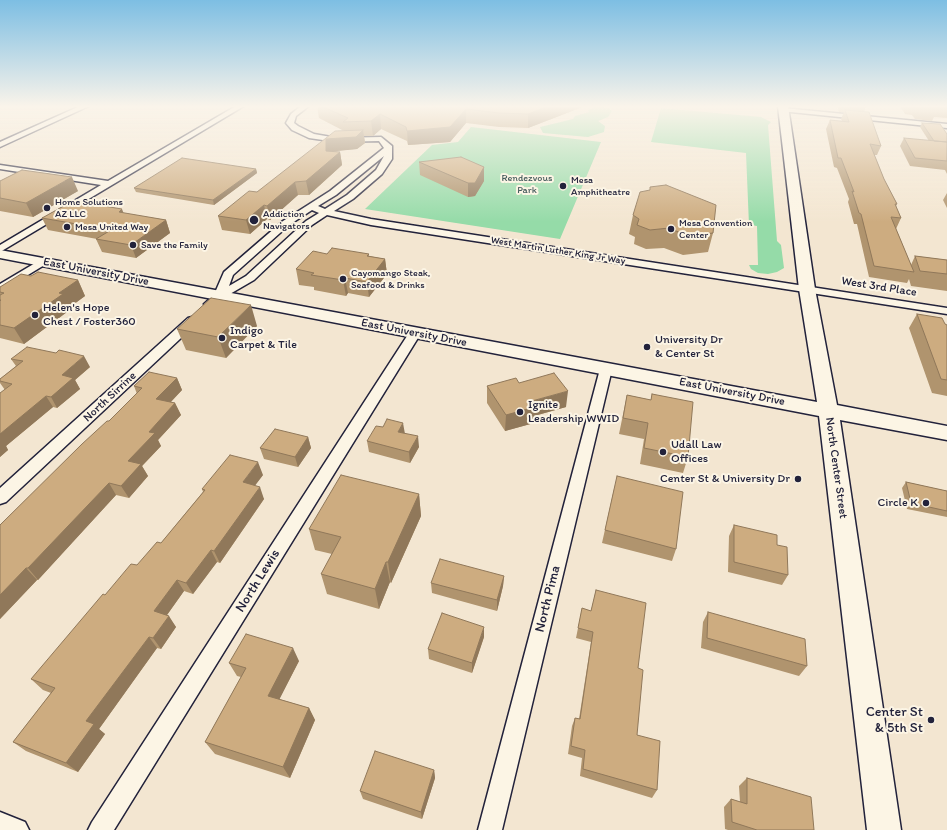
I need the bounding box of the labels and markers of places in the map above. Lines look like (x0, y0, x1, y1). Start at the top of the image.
place label: Mesa Amphitheatre (571, 174, 630, 198)
marker: Mesa Amphitheatre (558, 181, 568, 191)
place label: Home Solutions AZ LLC (55, 196, 123, 220)
marker: Home Solutions AZ LLC (42, 203, 52, 213)
place label: Addiction Navigators (263, 208, 310, 232)
marker: Addiction Navigators (248, 214, 260, 226)
place label: Mesa Convention Center (679, 217, 752, 240)
place label: Mesa United Way (75, 221, 148, 233)
marker: Mesa United Way (62, 222, 72, 232)
marker: Mesa Convention Center (666, 224, 676, 234)
place label: Save the Family (141, 239, 208, 251)
marker: Save the Family (128, 240, 138, 250)
place label: Cayomango Steak, Seafood & Drinks (351, 267, 430, 290)
marker: Cayomango Steak, Seafood & Drinks (338, 274, 348, 284)
place label: Helen's Hope Chest / Foster360 (43, 301, 136, 329)
marker: Helen's Hope Chest / Foster360 (30, 310, 40, 320)
place label: Indigo Carpet & Tile (230, 324, 297, 352)
marker: Indigo Carpet & Tile (217, 333, 227, 343)
place label: University Dr & Center St (655, 333, 723, 361)
marker: University Dr & Center St (642, 342, 652, 352)
place label: Ignite Leadership WWID (528, 398, 619, 426)
marker: Ignite Leadership WWID (515, 407, 525, 417)
place label: Udall Law Offices (671, 438, 722, 466)
marker: Udall Law Offices (658, 447, 668, 457)
place label: Center St & University Dr (660, 472, 790, 486)
marker: Center St & University Dr (793, 474, 803, 484)
place label: Circle K (878, 496, 918, 510)
marker: Circle K (921, 498, 931, 508)
place label: Center St & 5th St (866, 704, 923, 736)
marker: Center St & 5th St (926, 715, 936, 725)

